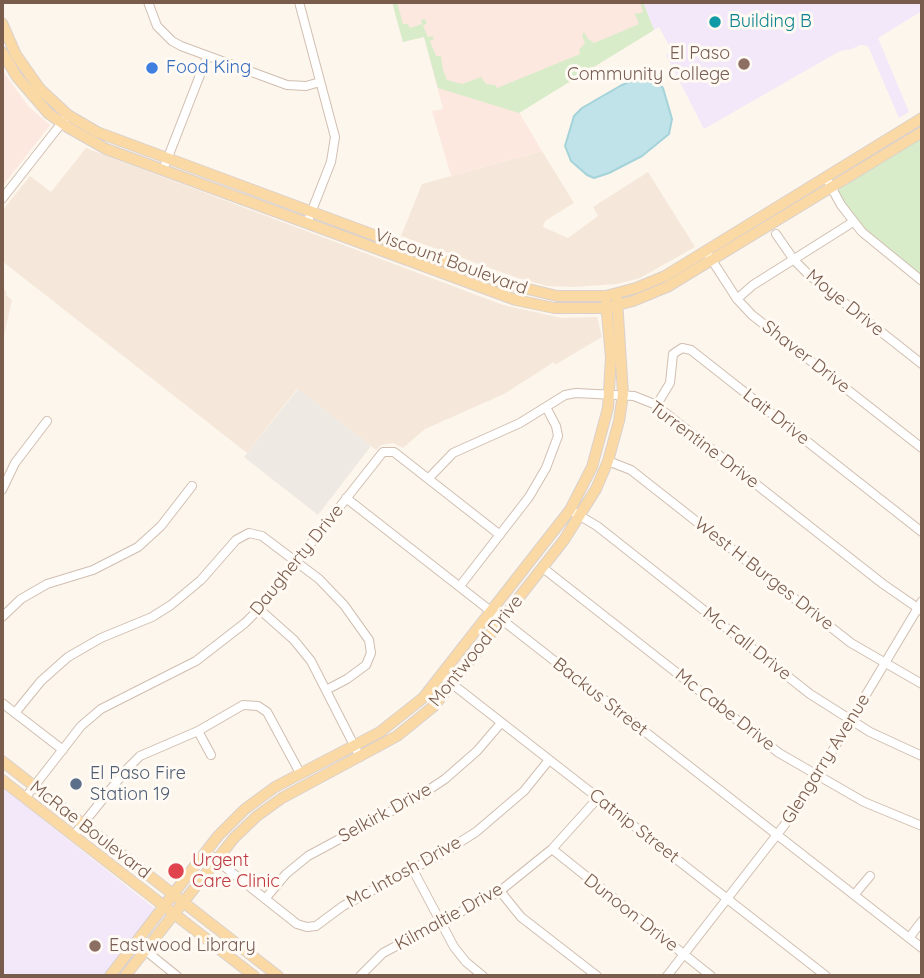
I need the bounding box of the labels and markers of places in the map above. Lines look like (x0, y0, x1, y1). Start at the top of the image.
place label: Building B (729, 11, 812, 33)
marker: Building B (707, 14, 723, 30)
place label: El Paso Community College (567, 43, 730, 86)
marker: El Paso Community College (736, 56, 752, 72)
place label: Food King (166, 57, 251, 79)
marker: Food King (144, 60, 160, 76)
place label: El Paso Fire Station 19 (90, 763, 186, 806)
marker: El Paso Fire Station 19 (68, 776, 84, 792)
place label: Urgent Care Clinic (192, 850, 280, 892)
marker: Urgent Care Clinic (166, 861, 186, 881)
place label: Eastwood Library (109, 935, 256, 957)
marker: Eastwood Library (87, 938, 103, 954)

